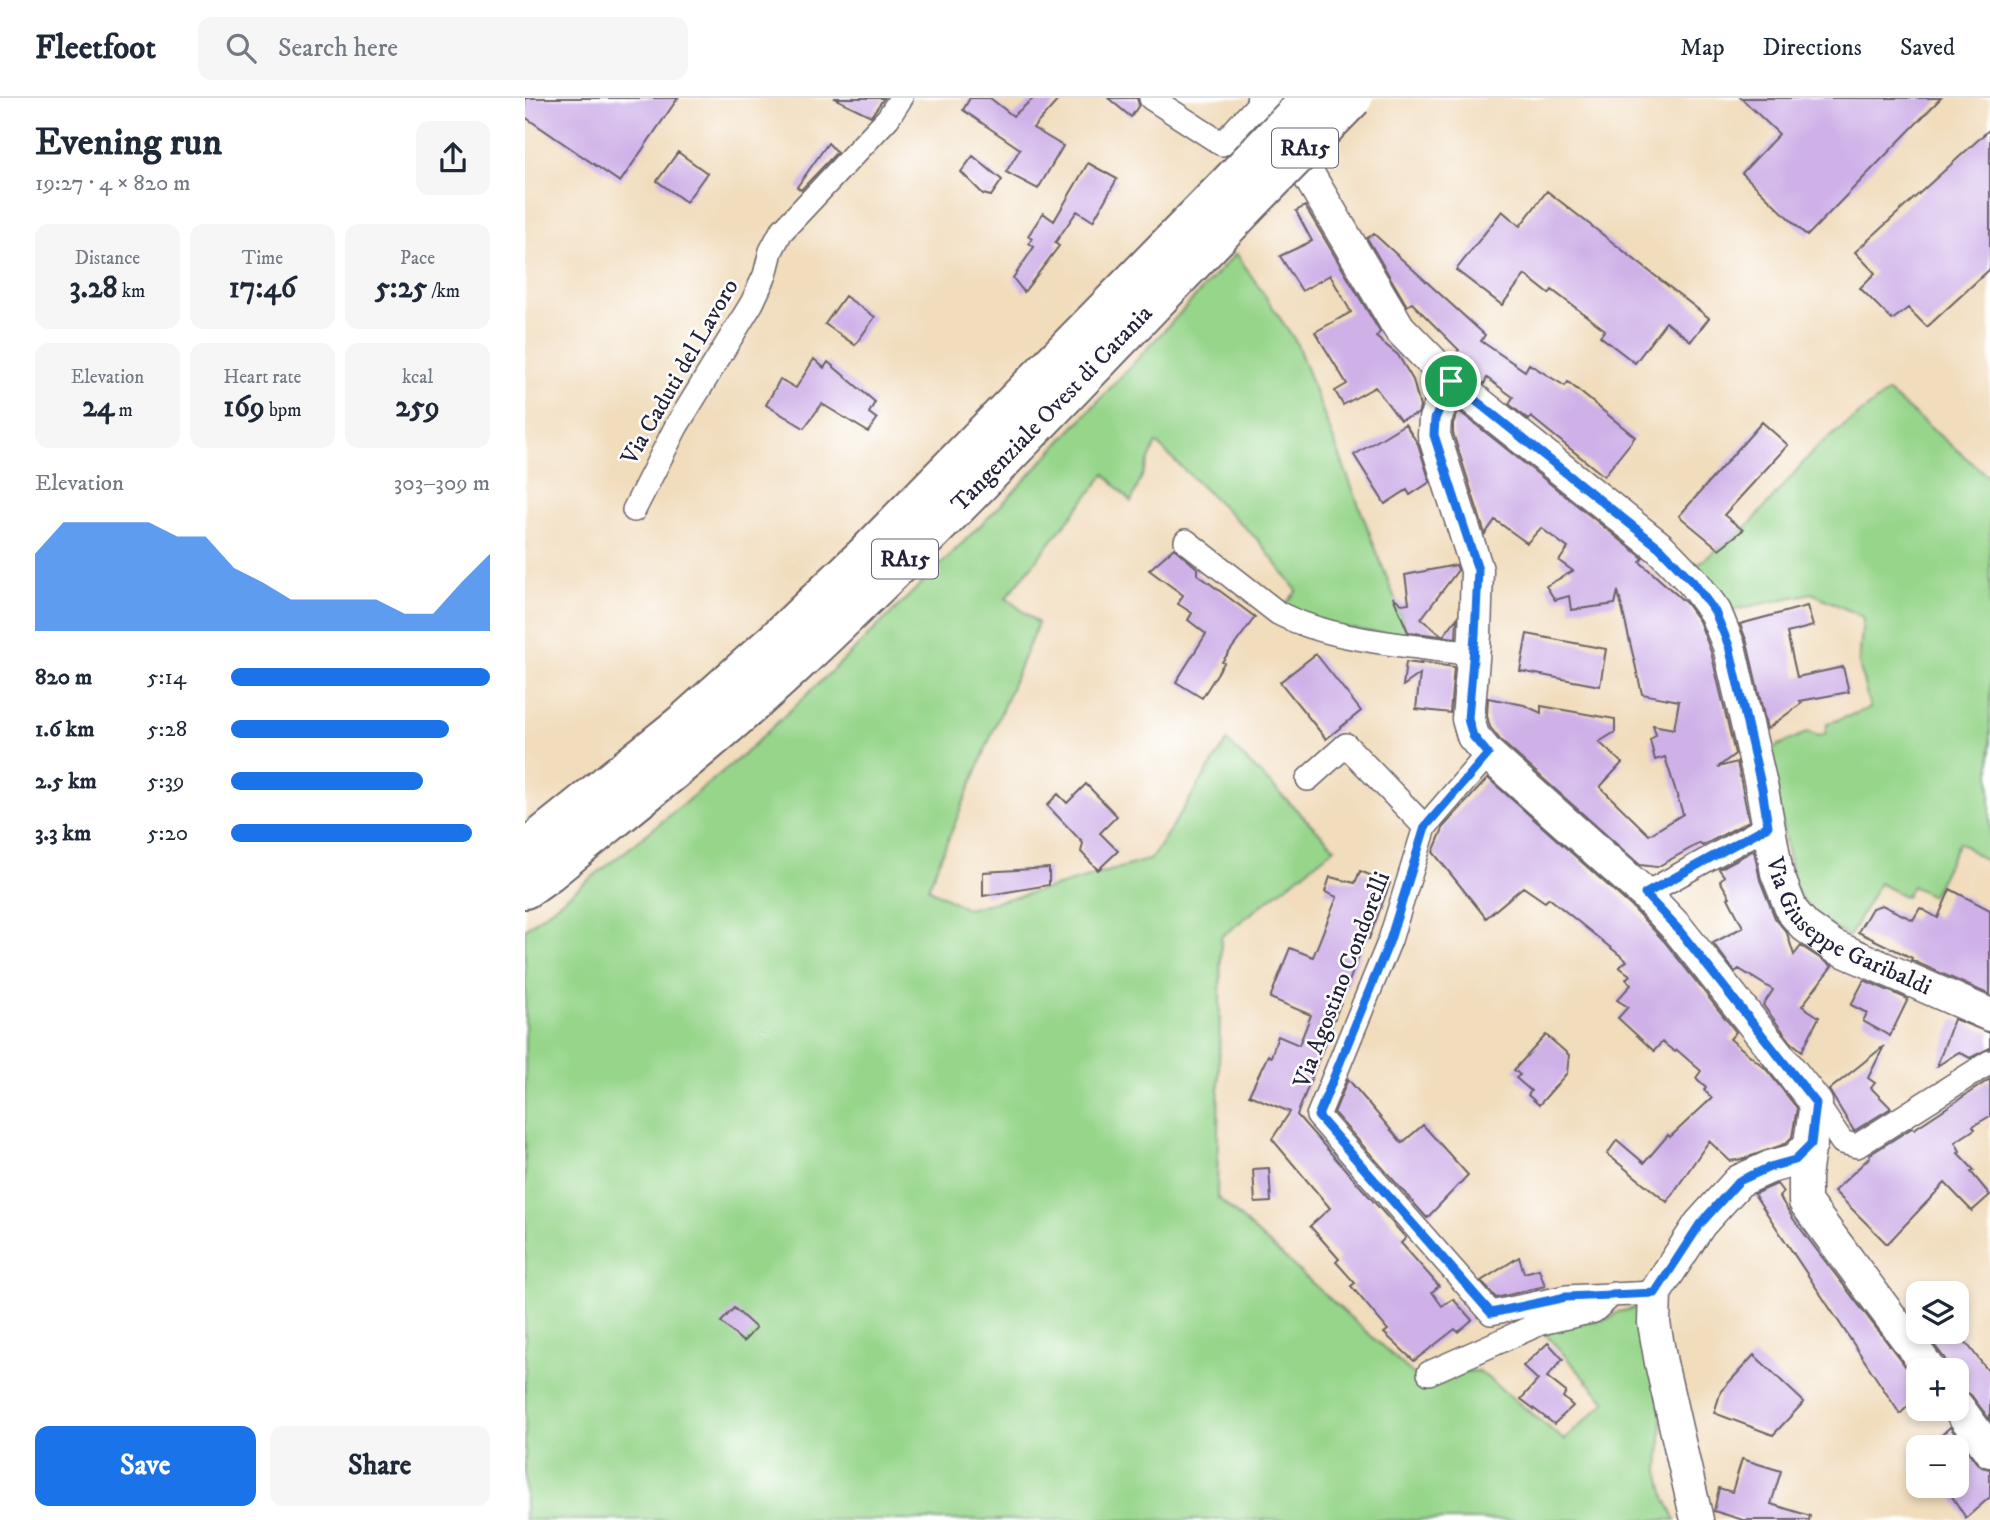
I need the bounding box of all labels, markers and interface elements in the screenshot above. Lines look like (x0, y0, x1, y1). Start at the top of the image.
search box (198, 17, 688, 80)
text: Fleetfoot (35, 28, 156, 69)
icon: search (222, 29, 260, 67)
text: Search here (278, 32, 398, 65)
text: Map (1680, 33, 1725, 63)
text: Directions (1763, 33, 1862, 63)
text: Saved (1900, 33, 1955, 63)
text: Evening run (35, 119, 222, 167)
button: share (416, 121, 490, 195)
road number: RA15 (1272, 129, 1338, 168)
text: 19:27 · 4 × 820 m (35, 169, 191, 198)
text: Distance (75, 247, 140, 270)
text: Time (242, 247, 283, 270)
text: Pace (400, 247, 435, 270)
text: 3.28 (70, 270, 118, 307)
text: 17:46 (229, 270, 296, 307)
text: 5:25 (375, 270, 427, 307)
street label: Via Caduti del Lavoro (614, 274, 745, 471)
text: km (118, 280, 145, 303)
text: /km (427, 280, 460, 303)
street label: Tangenziale Ovest di Catania (945, 298, 1160, 519)
pin (1421, 351, 1481, 411)
icon: arrive (1432, 362, 1470, 400)
text: Elevation (71, 366, 144, 389)
text: Heart rate (224, 366, 301, 389)
text: kcal (402, 366, 433, 389)
text: 24 (82, 389, 114, 426)
text: 169 (223, 389, 265, 426)
text: 259 (395, 389, 440, 426)
text: m (114, 399, 133, 422)
text: bpm (265, 399, 302, 422)
text: Elevation (35, 469, 124, 498)
text: 303–309 m (394, 469, 490, 498)
road number: RA15 (872, 540, 938, 579)
text: 820 m (35, 663, 92, 692)
text: 5:14 (147, 663, 186, 692)
text: 1.6 km (35, 715, 94, 744)
text: 5:28 (147, 715, 187, 744)
text: 2.5 km (35, 767, 97, 796)
text: 5:39 (147, 767, 185, 796)
text: 3.3 km (35, 819, 91, 848)
text: 5:20 (147, 819, 188, 848)
street label: Via Giuseppe Garibaldi (1759, 854, 1936, 1002)
street label: Via Agostino Condorelli (1287, 868, 1397, 1093)
map controls (1906, 1281, 1969, 1498)
button: layers (1906, 1281, 1969, 1344)
button: + (1906, 1358, 1969, 1421)
button: Save (35, 1426, 256, 1506)
button: Share (270, 1426, 490, 1506)
button: − (1906, 1435, 1969, 1498)

